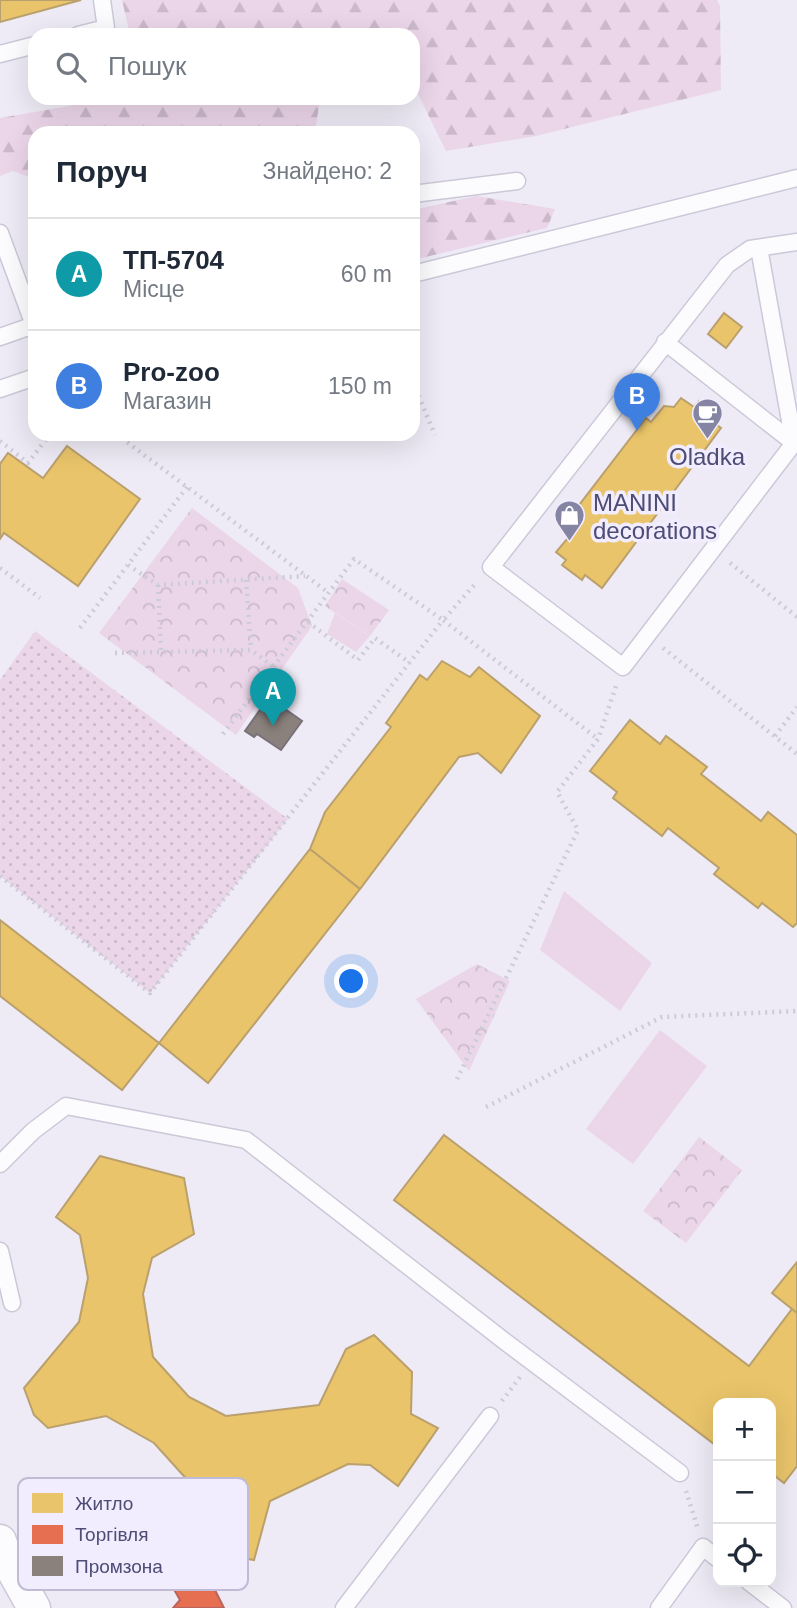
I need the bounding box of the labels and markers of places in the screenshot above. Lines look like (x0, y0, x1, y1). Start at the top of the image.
pin: B (614, 373, 660, 431)
cafe icon: Oladka (690, 397, 724, 441)
place label: Oladka (669, 443, 746, 470)
place label: MANINI decorations (593, 489, 717, 544)
shop icon: MANINI decorations (553, 499, 587, 543)
pin: A (250, 668, 296, 726)

